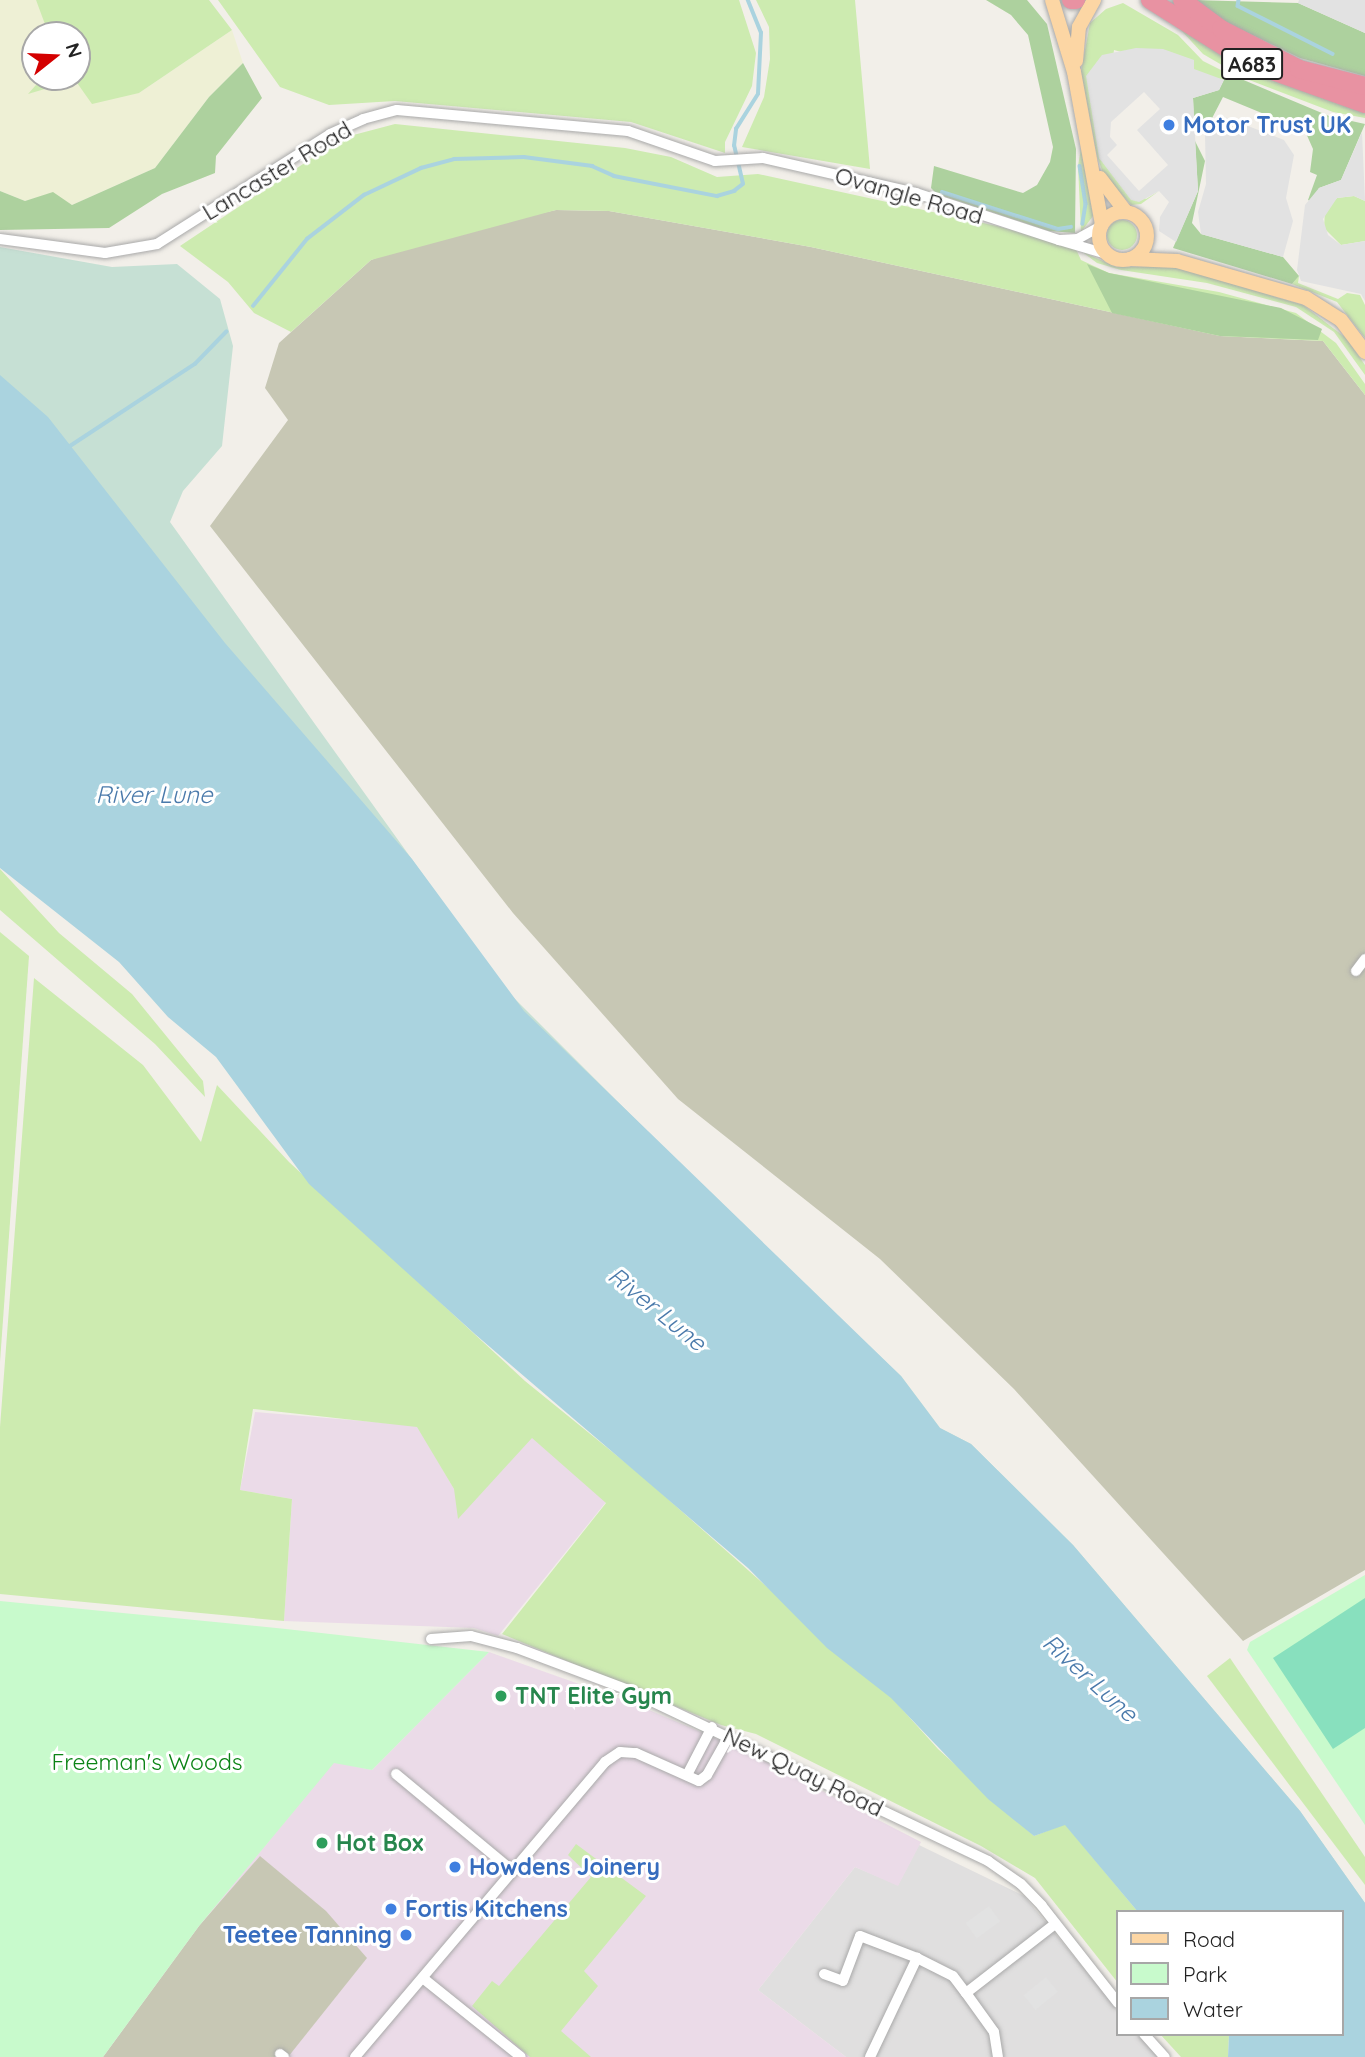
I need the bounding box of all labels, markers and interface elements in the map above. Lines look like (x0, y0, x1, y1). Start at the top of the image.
north arrow (21, 21, 91, 91)
text: N (60, 40, 88, 60)
road number: A683 (1220, 46, 1284, 82)
place label: Motor Trust UK (1183, 111, 1351, 139)
street label: Lancaster Road (197, 116, 357, 226)
marker: Motor Trust UK (1161, 117, 1177, 133)
street label: Ovangle Road (832, 162, 986, 230)
water label: River Lune (96, 781, 212, 809)
water label: River Lune (602, 1261, 712, 1357)
water label: River Lune (1037, 1628, 1143, 1728)
place label: TNT Elite Gym (515, 1682, 672, 1710)
marker: TNT Elite Gym (493, 1688, 509, 1704)
street label: New Quay Road (718, 1721, 888, 1823)
park label: Freeman's Woods (51, 1748, 243, 1776)
place label: Hot Box (336, 1829, 423, 1857)
marker: Hot Box (314, 1835, 330, 1851)
place label: Howdens Joinery (469, 1853, 660, 1881)
marker: Howdens Joinery (447, 1859, 463, 1875)
place label: Fortis Kitchens (405, 1895, 568, 1923)
marker: Fortis Kitchens (383, 1901, 399, 1917)
legend (1116, 1910, 1344, 2036)
place label: Teetee Tanning (223, 1921, 392, 1949)
text: Road (1183, 1926, 1235, 1952)
marker: Teetee Tanning (398, 1927, 414, 1943)
text: Park (1183, 1961, 1227, 1987)
text: Water (1183, 1996, 1243, 2022)

